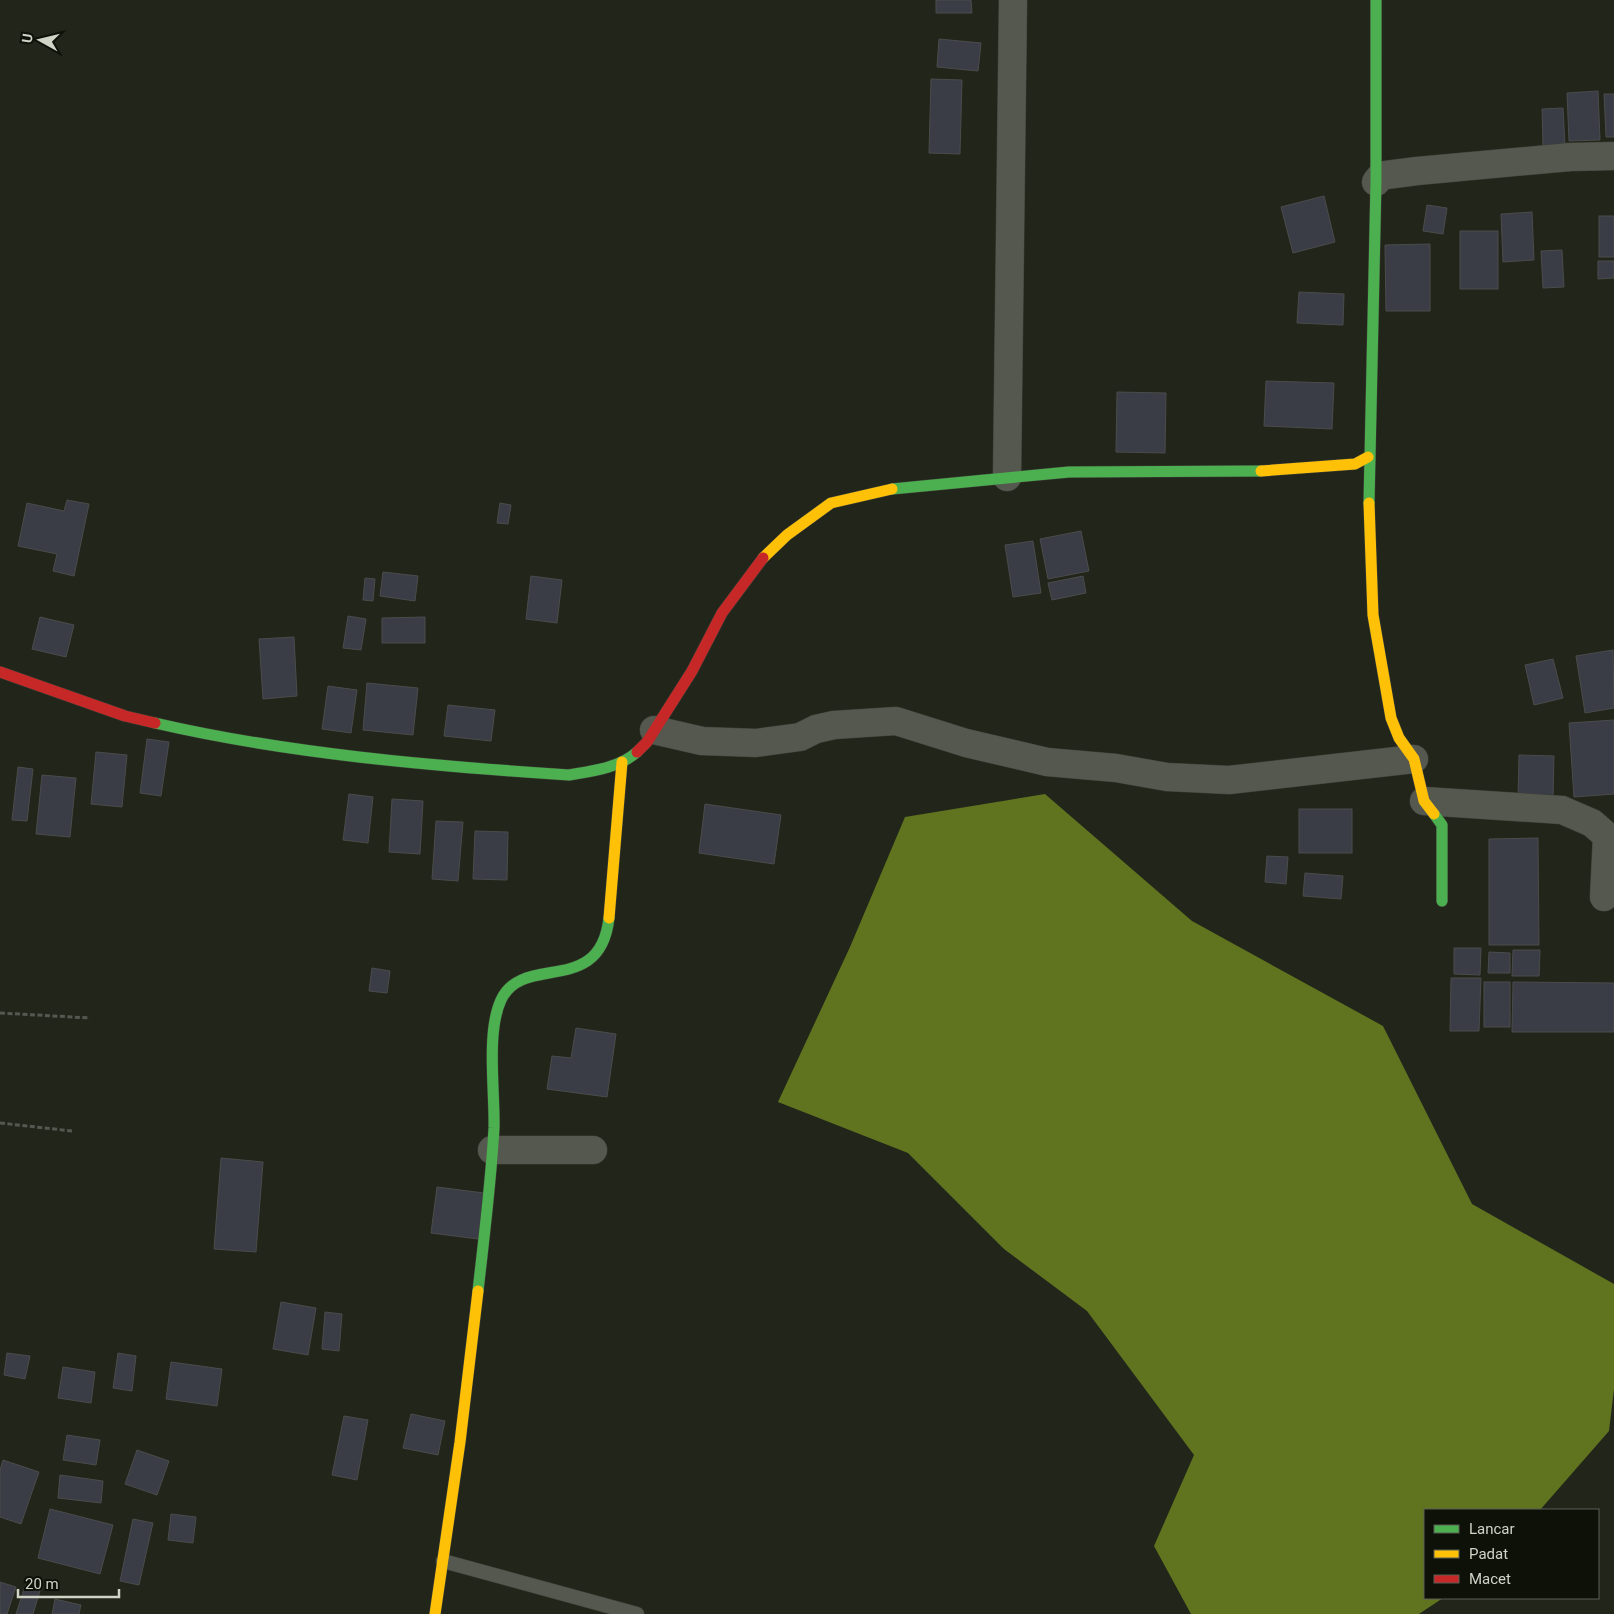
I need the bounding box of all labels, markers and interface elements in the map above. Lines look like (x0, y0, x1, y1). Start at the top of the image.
north arrow (15, 15, 65, 65)
text: U (19, 33, 36, 44)
legend (1424, 1509, 1599, 1599)
text: Lancar (1469, 1520, 1515, 1538)
text: Padat (1469, 1545, 1508, 1563)
scale bar (18, 1566, 119, 1598)
text: Macet (1469, 1570, 1511, 1588)
text: 20 m (25, 1575, 59, 1593)

